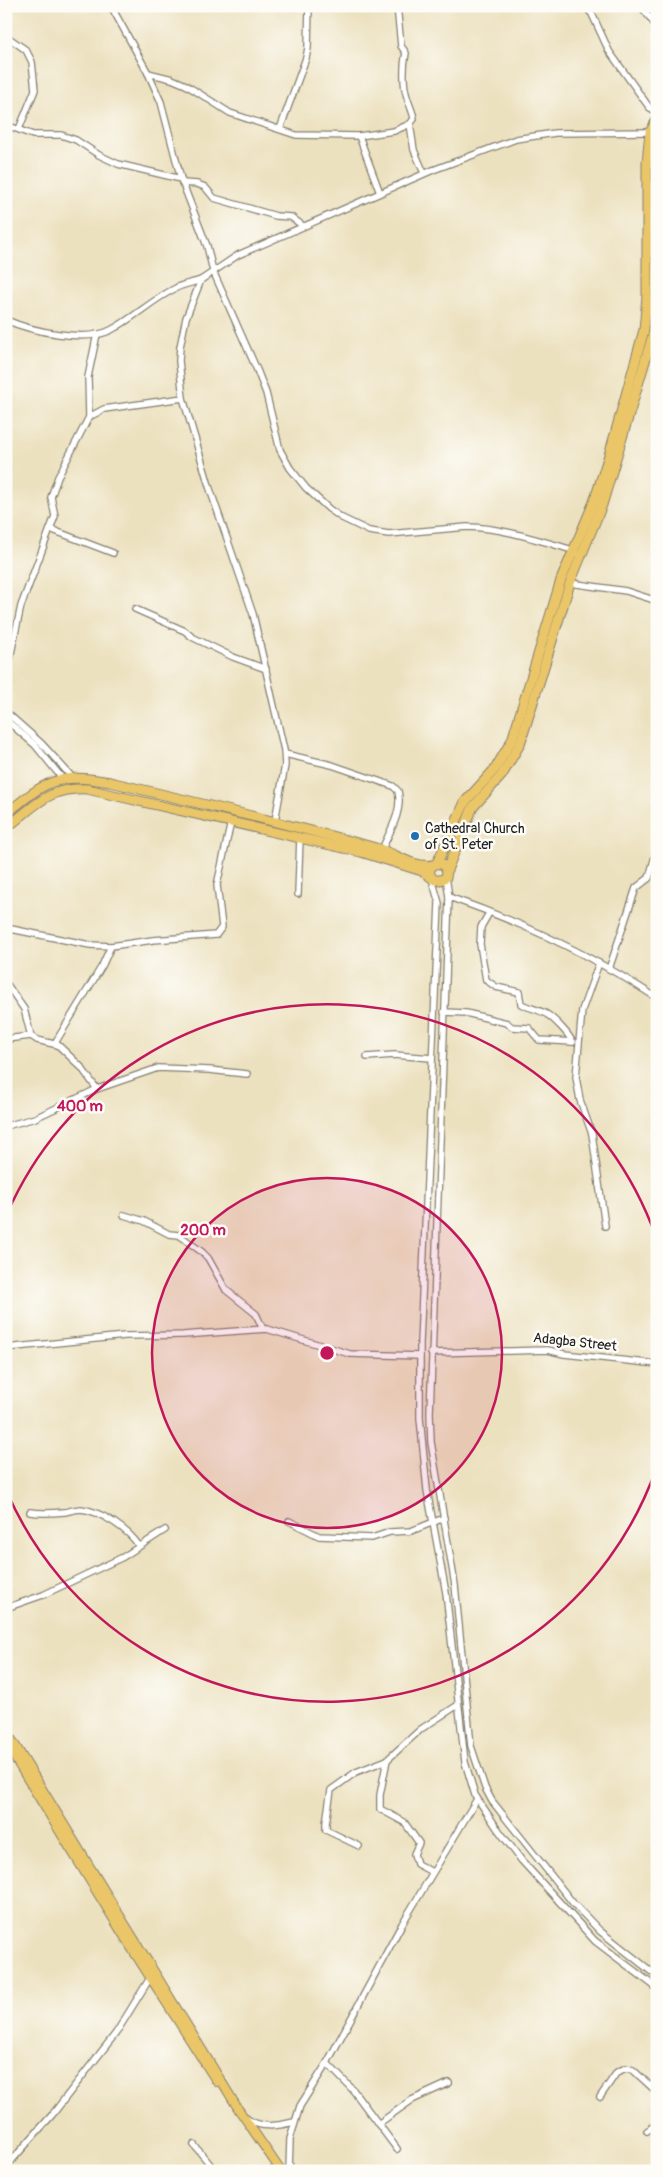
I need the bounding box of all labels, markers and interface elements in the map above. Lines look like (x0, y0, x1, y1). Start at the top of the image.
place label: Cathedral Church of St. Peter (425, 820, 525, 853)
marker: Cathedral Church of St. Peter (409, 830, 421, 842)
text: 400 m (57, 1097, 103, 1116)
text: 200 m (180, 1221, 226, 1240)
street label: Adagba Street (532, 1329, 618, 1355)
centre of rings (318, 1344, 336, 1362)

